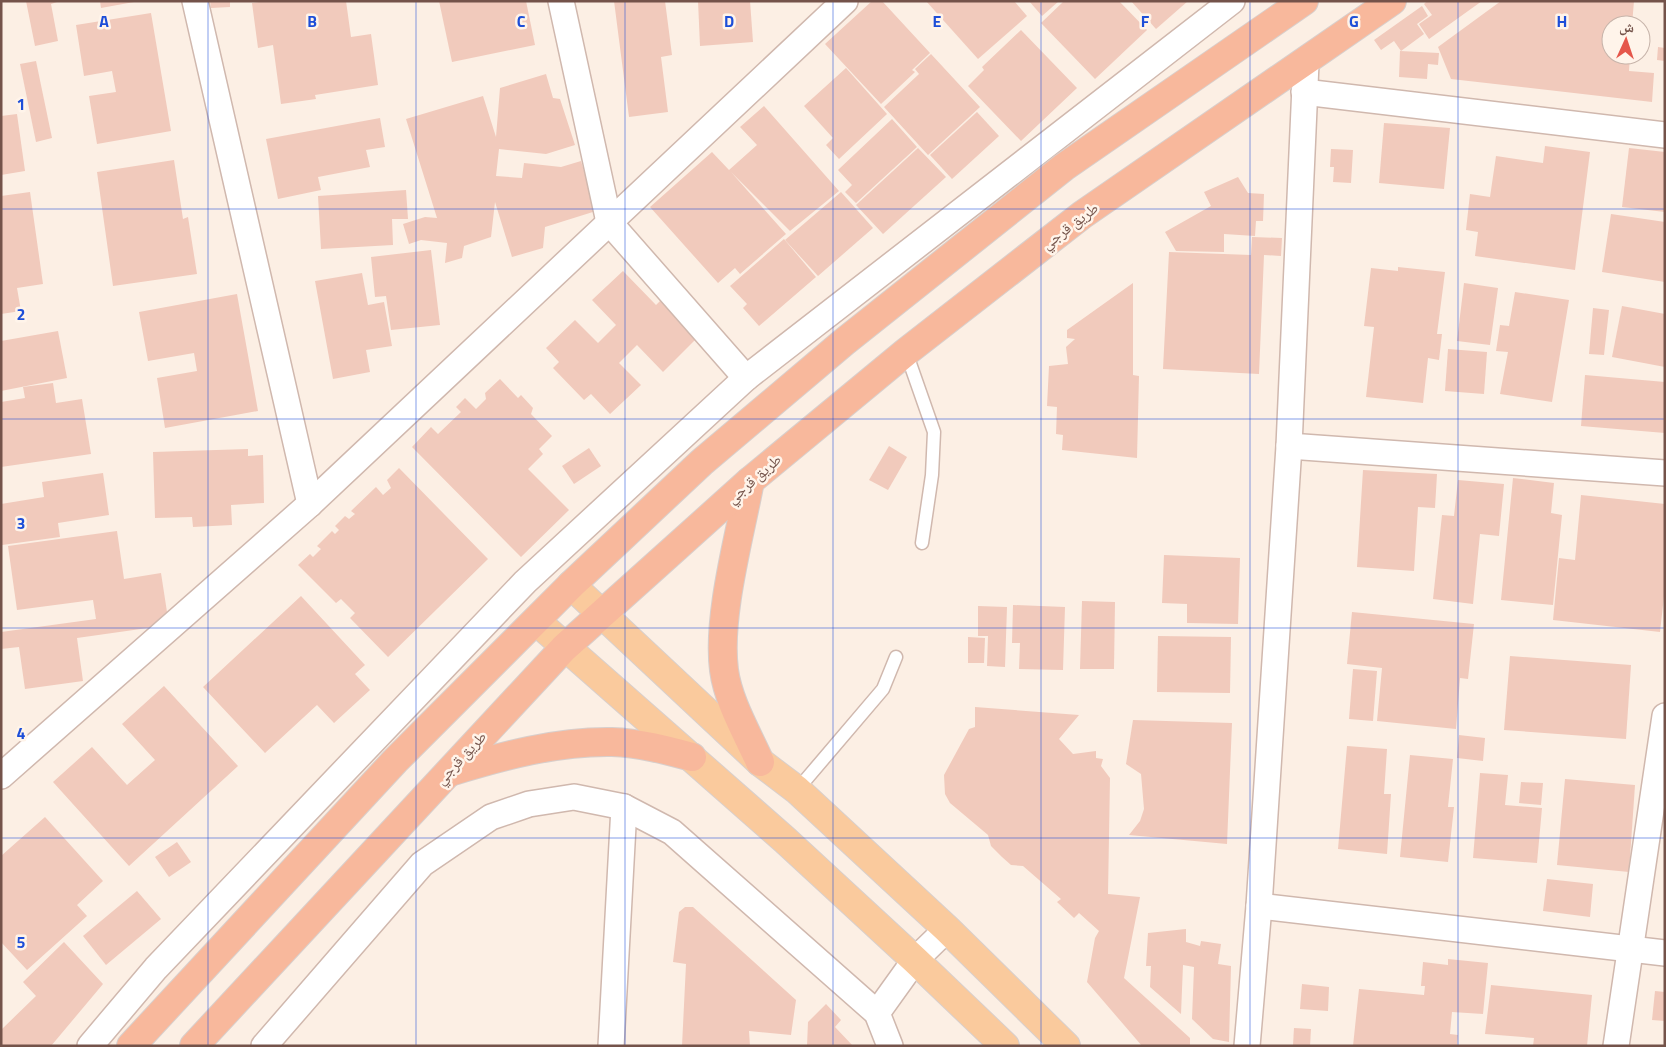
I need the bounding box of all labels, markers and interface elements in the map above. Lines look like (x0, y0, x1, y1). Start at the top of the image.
text: A (99, 9, 109, 33)
text: B (307, 9, 317, 33)
text: C (517, 9, 526, 33)
text: D (724, 9, 734, 33)
text: E (933, 9, 942, 33)
text: F (1141, 9, 1150, 33)
text: G (1349, 9, 1359, 33)
text: H (1557, 9, 1567, 33)
north arrow (1601, 15, 1651, 65)
text: ش (1619, 16, 1635, 37)
text: 1 (17, 92, 25, 116)
street label: طريق قرجي (1036, 196, 1104, 255)
text: 2 (17, 302, 25, 326)
street label: طريق قرجي (721, 448, 787, 510)
text: 3 (17, 511, 25, 535)
text: 4 (17, 721, 26, 745)
street label: طريق قرجي (430, 726, 492, 790)
text: 5 (17, 930, 26, 954)

